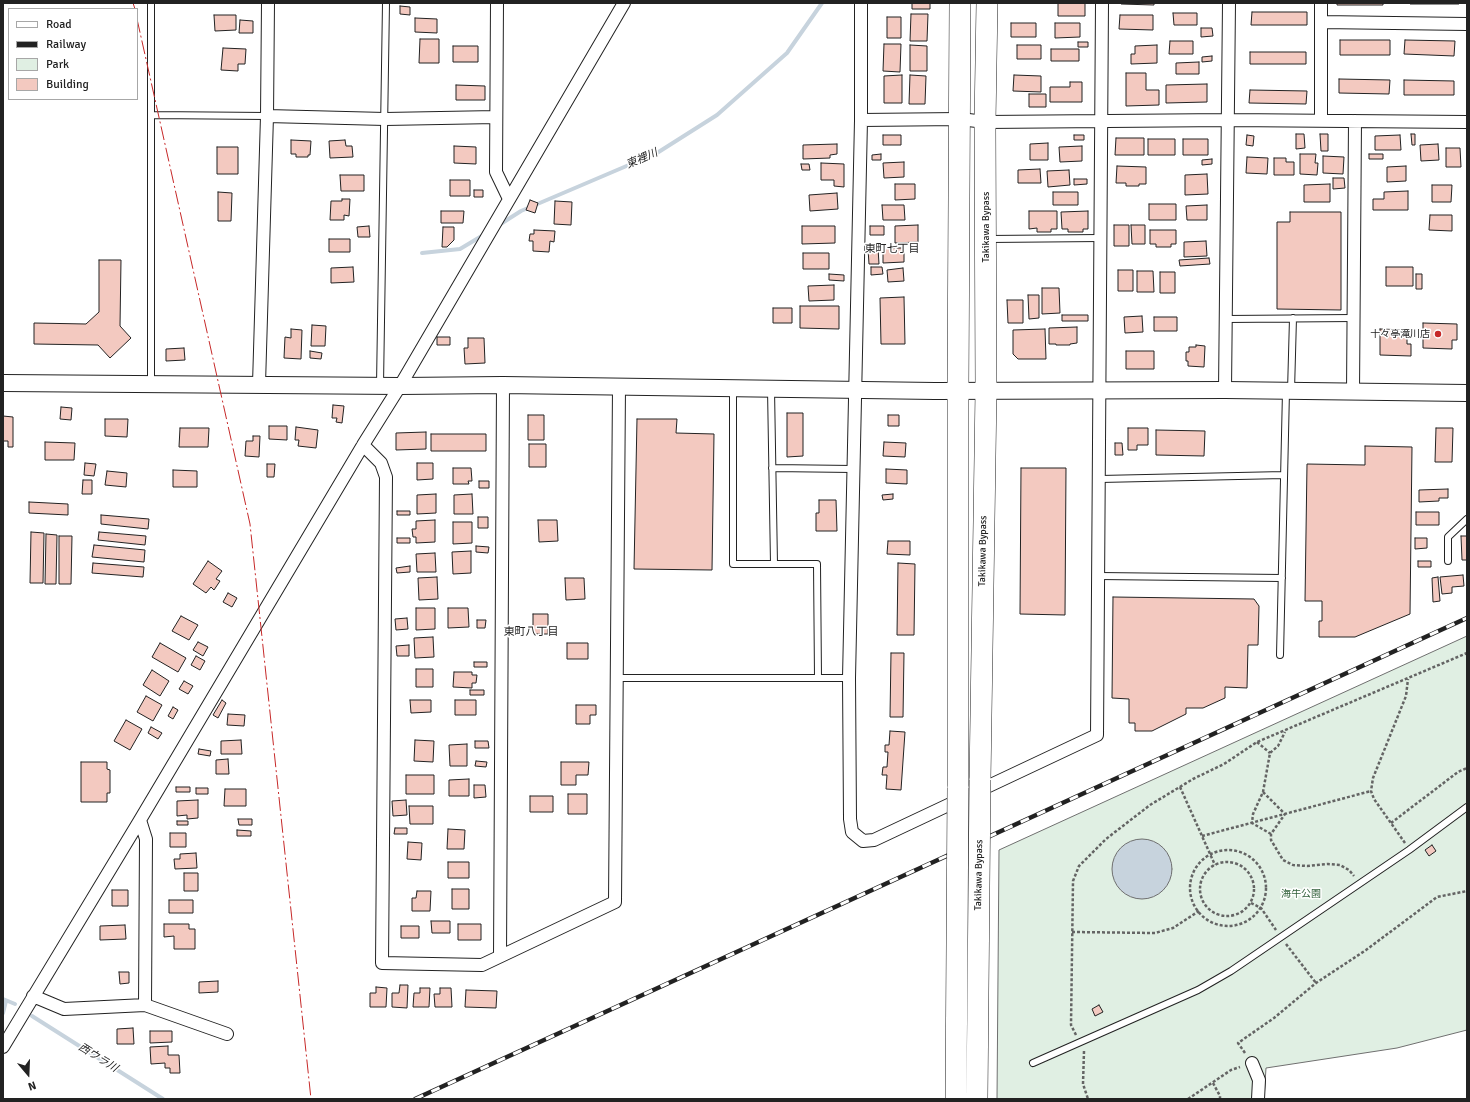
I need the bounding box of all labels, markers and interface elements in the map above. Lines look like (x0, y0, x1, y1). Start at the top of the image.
legend (8, 8, 138, 100)
text: Road (46, 17, 72, 32)
text: Railway (46, 37, 86, 52)
text: Park (46, 57, 69, 72)
text: Building (46, 77, 89, 92)
water label: 東裡川 (624, 146, 660, 172)
street label: Takikawa Bypass (980, 192, 992, 262)
district label: 東町七丁目 (865, 242, 919, 256)
place label: 十々亭滝川店 (1370, 328, 1430, 340)
marker: 十々亭滝川店 (1433, 329, 1443, 339)
street label: Takikawa Bypass (976, 515, 990, 587)
district label: 東町八丁目 (504, 625, 558, 639)
street label: Takikawa Bypass (972, 839, 986, 911)
park label: 海牛公園 (1281, 888, 1321, 900)
water label: 西ウラ川 (76, 1041, 120, 1075)
north arrow (8, 1054, 48, 1094)
text: N (26, 1078, 38, 1093)

